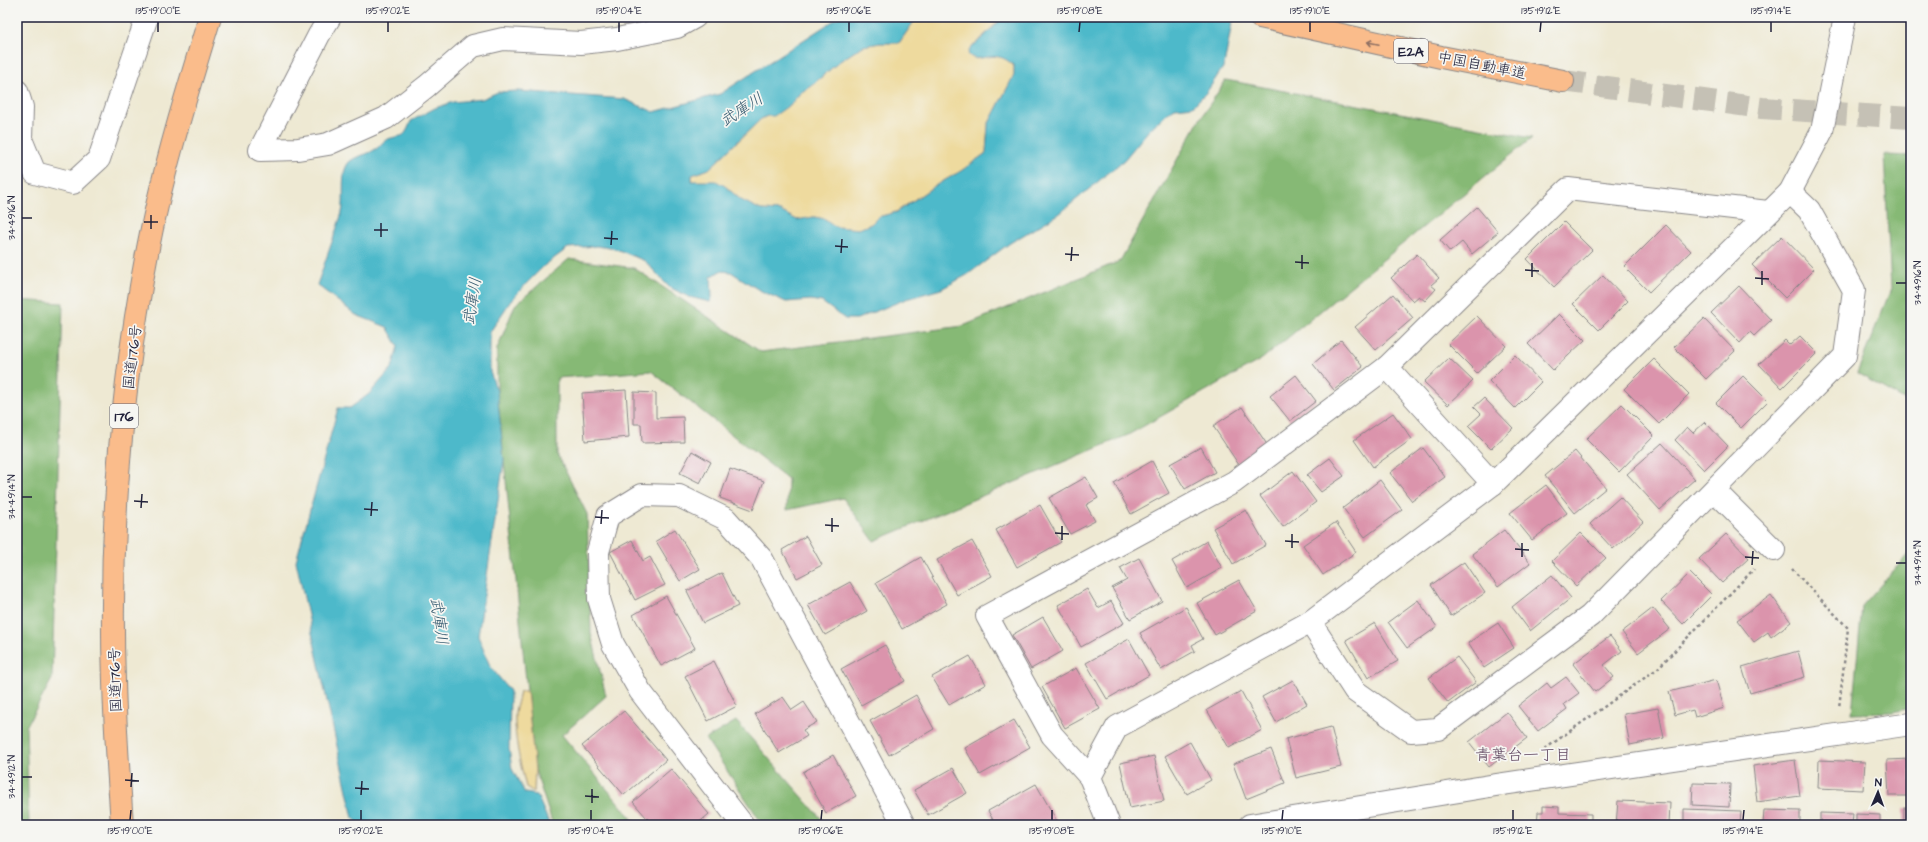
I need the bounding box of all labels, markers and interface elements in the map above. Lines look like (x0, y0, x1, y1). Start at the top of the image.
text: 135°19'00"E (135, 4, 181, 18)
text: 135°19'02"E (366, 4, 410, 18)
text: 135°19'04"E (596, 4, 642, 18)
text: 135°19'06"E (826, 4, 872, 18)
text: 135°19'08"E (1057, 4, 1103, 18)
text: 135°19'10"E (1290, 4, 1330, 18)
text: 135°19'12"E (1521, 4, 1561, 18)
text: 135°19'14"E (1751, 4, 1791, 18)
one-way arrow (1367, 38, 1380, 46)
road number: E2A (1394, 39, 1428, 63)
street label: 中国自動車道 (1436, 47, 1528, 84)
water label: 武庫川 (715, 88, 768, 132)
text: 34°49'16"N (5, 196, 19, 240)
text: 34°49'16"N (1911, 261, 1925, 305)
water label: 武庫川 (457, 276, 487, 327)
street label: 国道176号 (118, 323, 147, 391)
road number: 176 (110, 404, 138, 428)
text: 34°49'14"N (5, 475, 19, 519)
text: 34°49'14"N (1911, 541, 1925, 585)
water label: 武庫川 (425, 596, 453, 646)
street label: 国道176号 (104, 647, 127, 713)
district label: 青葉台一丁目 (1475, 744, 1571, 766)
text: 34°49'12"N (5, 755, 19, 799)
north arrow (1858, 772, 1898, 812)
text: N (1875, 775, 1882, 790)
text: 135°19'00"E (107, 824, 153, 838)
text: 135°19'02"E (339, 824, 383, 838)
text: 135°19'04"E (568, 824, 614, 838)
text: 135°19'06"E (798, 824, 844, 838)
text: 135°19'08"E (1029, 824, 1075, 838)
text: 135°19'10"E (1262, 824, 1302, 838)
text: 135°19'12"E (1493, 824, 1533, 838)
text: 135°19'14"E (1723, 824, 1763, 838)

